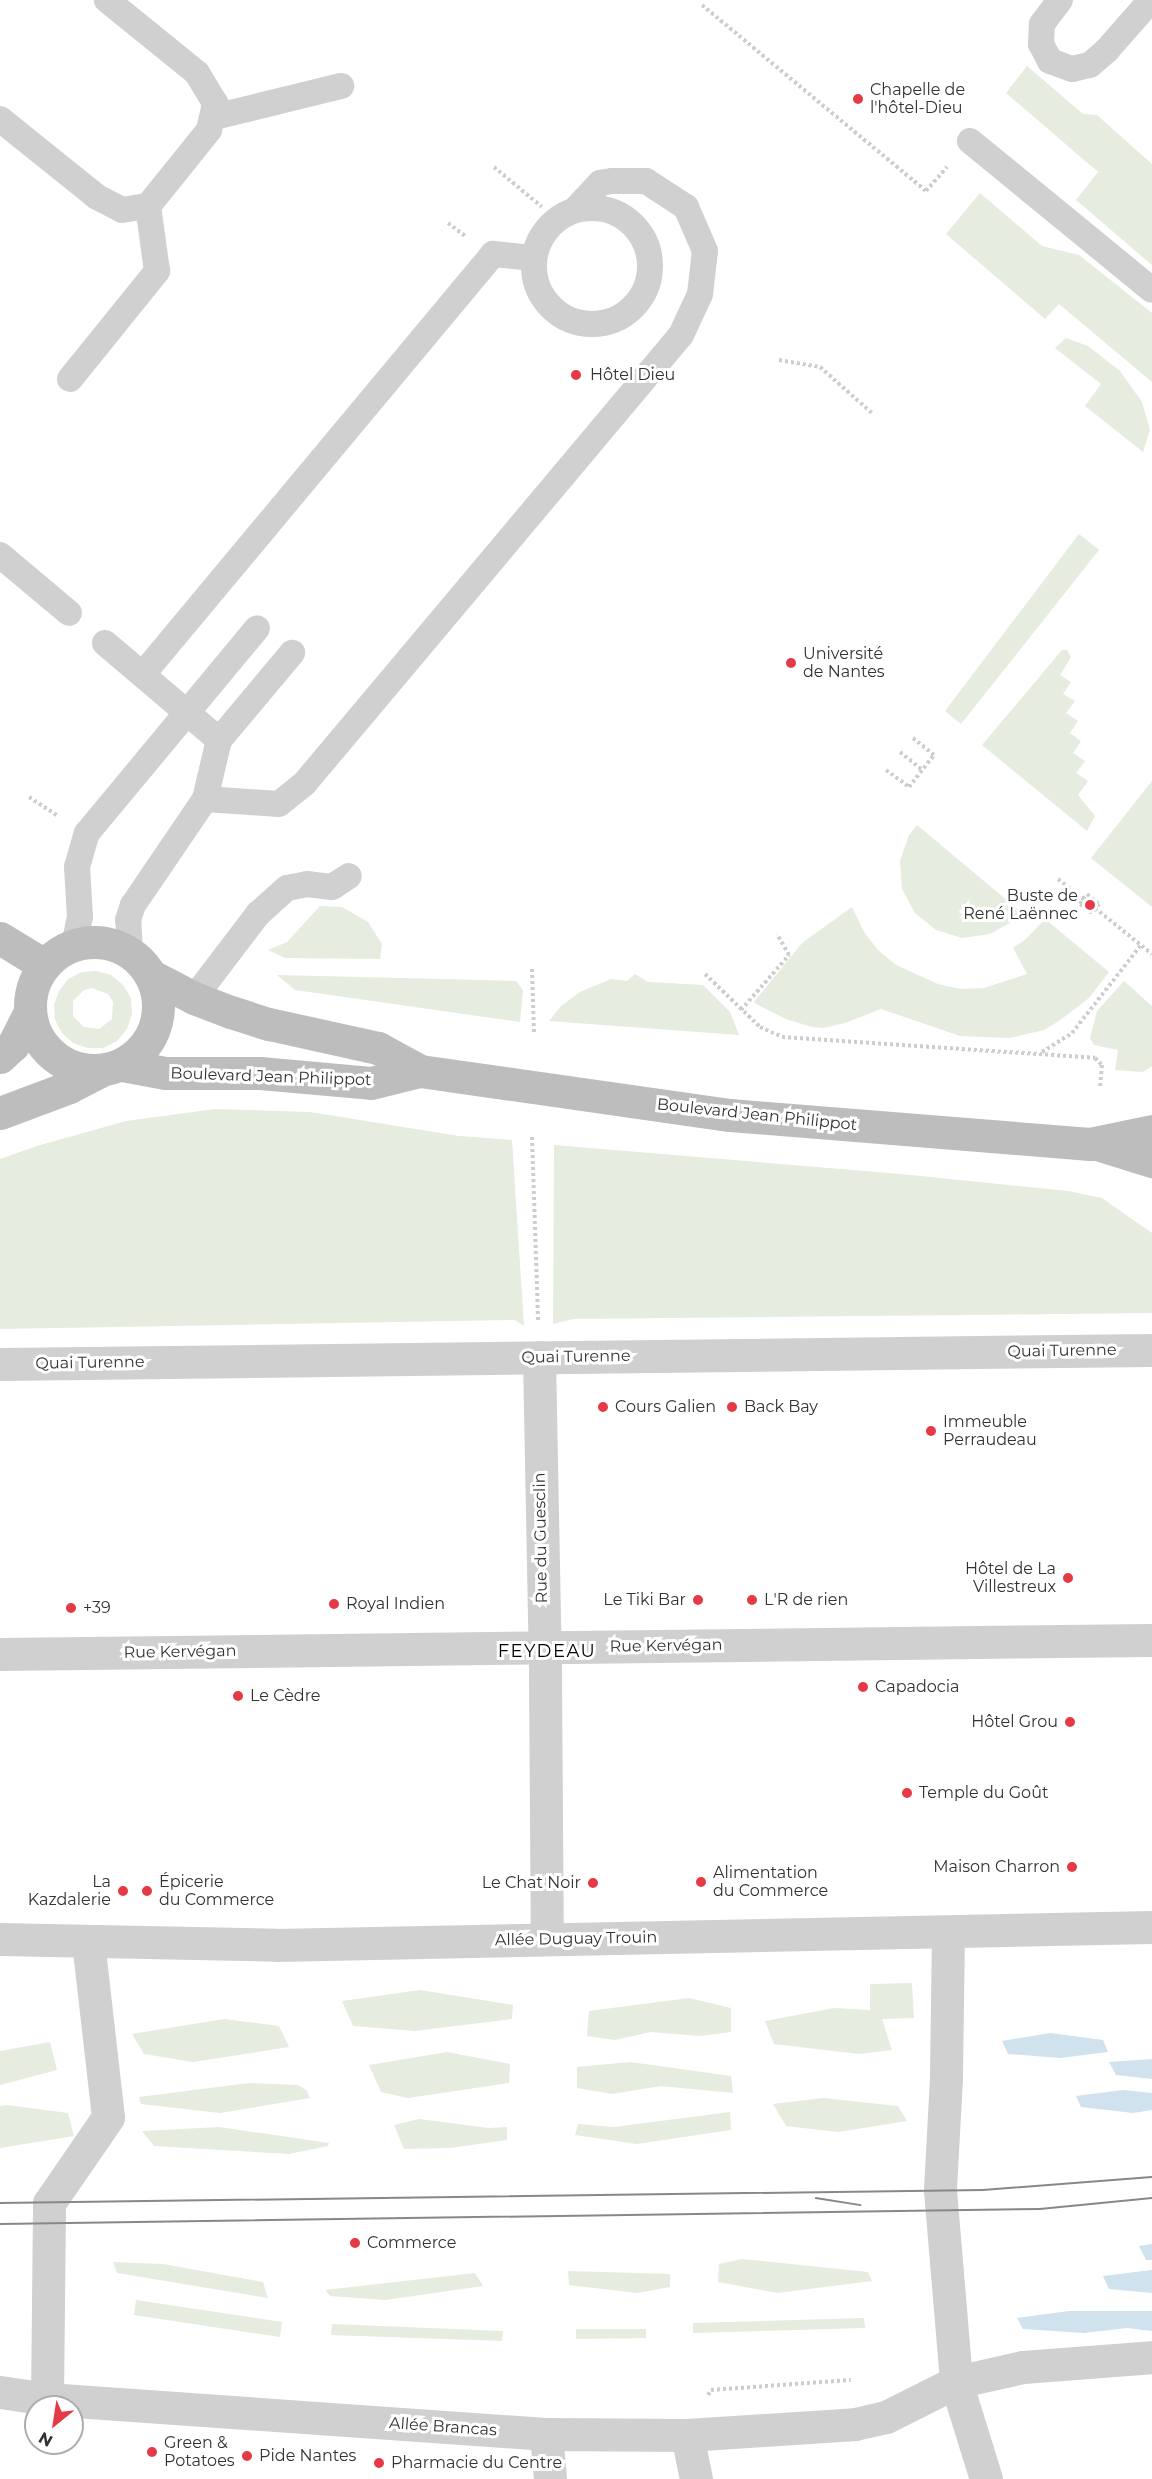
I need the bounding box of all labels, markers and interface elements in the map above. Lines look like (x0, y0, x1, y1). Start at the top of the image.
place label: Chapelle de l'hôtel-Dieu (870, 80, 965, 118)
marker: Chapelle de l'hôtel-Dieu (851, 92, 865, 106)
place label: Hôtel Dieu (590, 365, 675, 385)
marker: Hôtel Dieu (567, 366, 585, 384)
place label: Université de Nantes (803, 644, 885, 682)
marker: Université de Nantes (784, 656, 798, 670)
place label: Buste de René Laënnec (963, 886, 1078, 924)
marker: Buste de René Laënnec (1083, 898, 1097, 912)
street label: Boulevard Jean Philippot (170, 1064, 372, 1090)
street label: Boulevard Jean Philippot (656, 1095, 858, 1135)
street label: Quai Turenne (1007, 1340, 1117, 1362)
street label: Quai Turenne (521, 1346, 631, 1368)
street label: Quai Turenne (35, 1352, 145, 1374)
place label: Cours Galien (615, 1397, 716, 1417)
place label: Back Bay (744, 1397, 818, 1417)
marker: Cours Galien (596, 1400, 610, 1414)
marker: Back Bay (725, 1400, 739, 1414)
place label: Immeuble Perraudeau (943, 1412, 1037, 1450)
marker: Immeuble Perraudeau (924, 1424, 938, 1438)
street label: Rue du Guesclin (530, 1472, 552, 1604)
place label: Hôtel de La Villestreux (965, 1559, 1056, 1597)
marker: Hôtel de La Villestreux (1061, 1571, 1075, 1585)
place label: Le Tiki Bar (603, 1590, 686, 1610)
place label: L'R de rien (764, 1590, 848, 1610)
marker: Le Tiki Bar (691, 1593, 705, 1607)
marker: L'R de rien (745, 1593, 759, 1607)
place label: Royal Indien (346, 1594, 445, 1614)
marker: Royal Indien (327, 1597, 341, 1611)
place label: +39 (83, 1598, 111, 1618)
marker: +39 (64, 1601, 78, 1615)
street label: Rue Kervégan (609, 1635, 723, 1657)
district label: FEYDEAU (498, 1640, 596, 1662)
street label: Rue Kervégan (123, 1641, 237, 1663)
place label: Capadocia (875, 1677, 959, 1697)
marker: Capadocia (856, 1680, 870, 1694)
place label: Le Cèdre (250, 1686, 321, 1706)
marker: Le Cèdre (231, 1689, 245, 1703)
place label: Hôtel Grou (971, 1712, 1058, 1732)
marker: Hôtel Grou (1063, 1715, 1077, 1729)
place label: Temple du Goût (919, 1783, 1048, 1803)
marker: Temple du Goût (900, 1786, 914, 1800)
place label: Maison Charron (933, 1857, 1060, 1877)
marker: Maison Charron (1065, 1860, 1079, 1874)
place label: Alimentation du Commerce (713, 1863, 828, 1901)
place label: La Kazdalerie (28, 1872, 111, 1910)
place label: Épicerie du Commerce (159, 1872, 274, 1910)
place label: Le Chat Noir (482, 1873, 581, 1893)
marker: Alimentation du Commerce (694, 1875, 708, 1889)
marker: Le Chat Noir (586, 1876, 600, 1890)
marker: La Kazdalerie (116, 1884, 130, 1898)
marker: Épicerie du Commerce (140, 1884, 154, 1898)
street label: Allée Duguay Trouin (495, 1928, 657, 1950)
place label: Commerce (367, 2233, 456, 2253)
marker: Commerce (348, 2236, 362, 2250)
north arrow (24, 2395, 84, 2455)
street label: Allée Brancas (388, 2414, 498, 2440)
text: N (35, 2428, 56, 2451)
place label: Green & Potatoes (164, 2433, 235, 2471)
marker: Green & Potatoes (145, 2445, 159, 2459)
place label: Pide Nantes (259, 2446, 356, 2466)
marker: Pide Nantes (240, 2449, 254, 2463)
place label: Pharmacie du Centre (391, 2453, 562, 2473)
marker: Pharmacie du Centre (372, 2456, 386, 2470)

